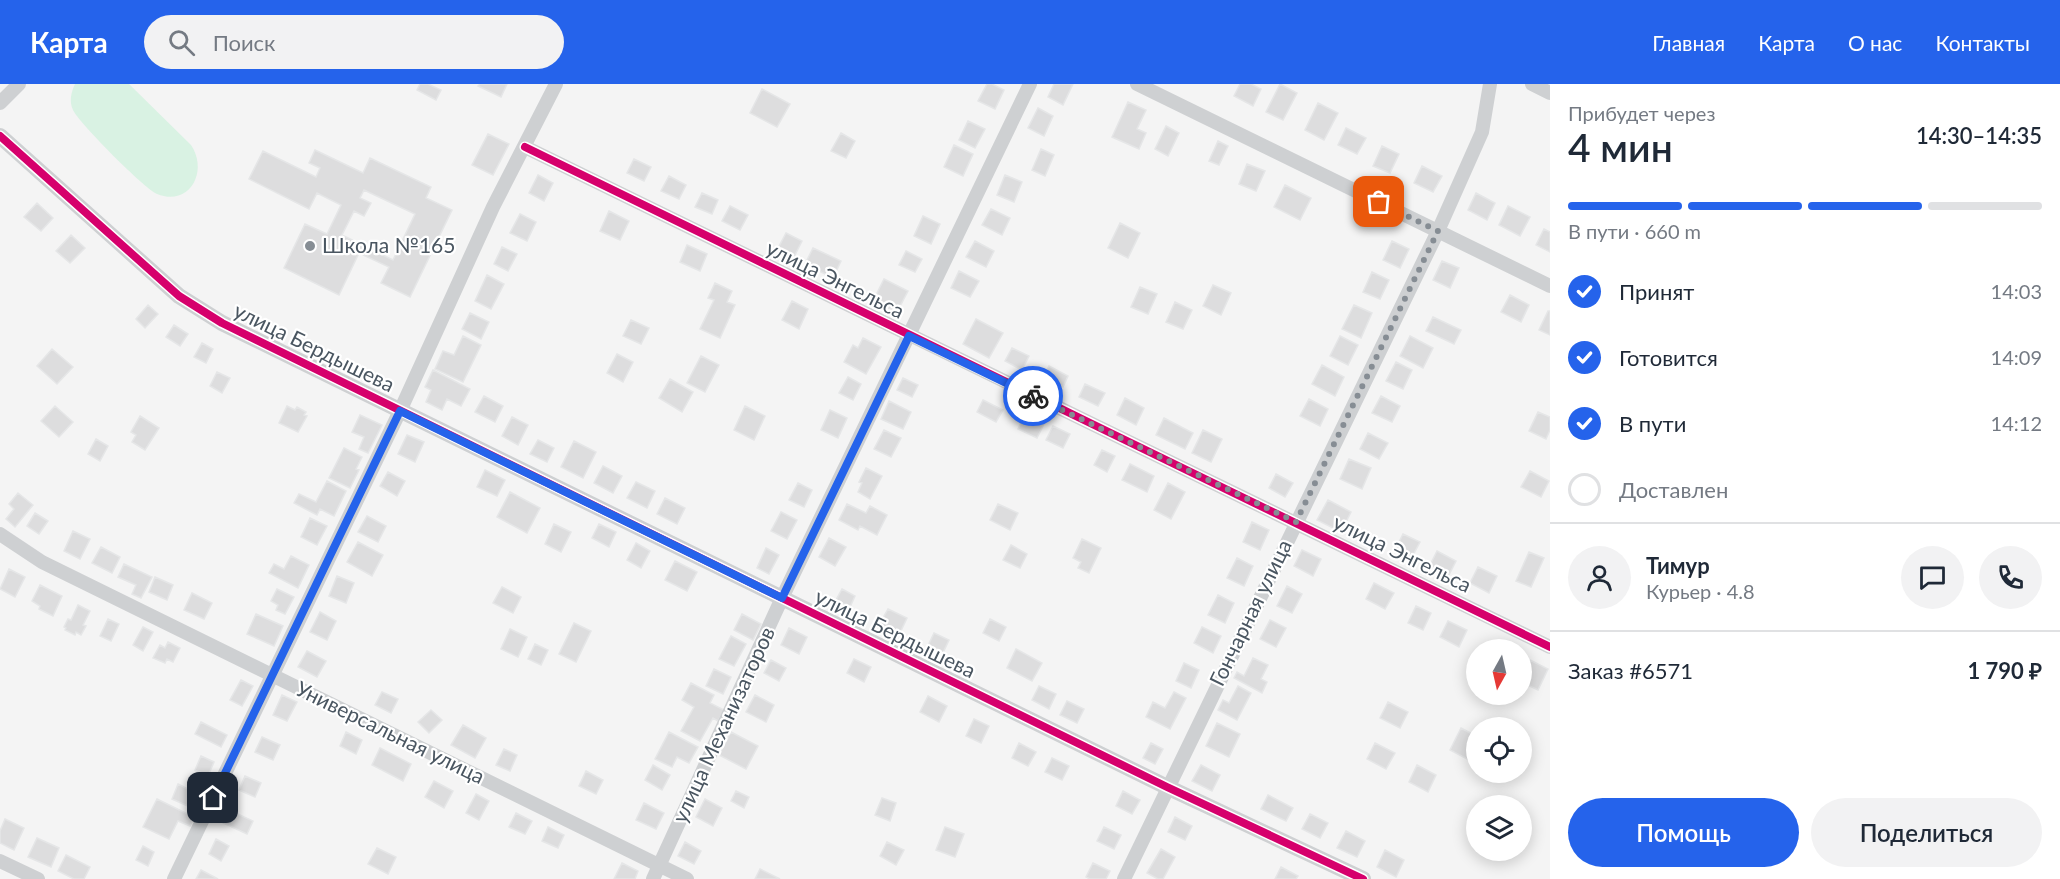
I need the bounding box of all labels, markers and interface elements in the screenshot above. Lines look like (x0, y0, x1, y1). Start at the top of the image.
search box (144, 15, 564, 69)
text: Карта (30, 25, 108, 59)
icon: search (165, 26, 198, 59)
text: Поиск (213, 29, 276, 56)
text: Главная (1652, 30, 1725, 55)
text: Карта (1758, 30, 1815, 55)
text: О нас (1848, 30, 1902, 55)
text: Контакты (1935, 30, 2030, 55)
text: Прибудет через (1568, 101, 1715, 125)
text: 14:30–14:35 (1916, 122, 2042, 149)
text: 4 мин (1568, 124, 1673, 170)
pin (1353, 176, 1404, 227)
icon: bag (1362, 185, 1395, 218)
text: В пути · 660 m (1568, 219, 1701, 243)
place label: Школа №165 (322, 232, 455, 257)
street label: улица Энгельса (762, 234, 909, 323)
marker: Школа №165 (303, 239, 317, 253)
icon: check (1568, 275, 1601, 308)
text: Принят (1619, 278, 1694, 305)
text: 14:03 (1991, 279, 2042, 303)
street label: улица Бердышева (230, 297, 399, 396)
icon: check (1568, 341, 1601, 374)
text: Готовится (1619, 344, 1718, 371)
text: 14:09 (1991, 345, 2042, 369)
courier (1003, 366, 1063, 426)
icon: bike (1017, 380, 1050, 413)
icon: check (1568, 407, 1601, 440)
text: В пути (1619, 410, 1686, 437)
text: 14:12 (1991, 411, 2042, 435)
text: Доставлен (1619, 476, 1728, 503)
street label: улица Энгельса (1329, 508, 1476, 597)
street label: Гончарная улица (1203, 535, 1296, 690)
button: person (1568, 546, 1631, 609)
button: chat (1901, 546, 1964, 609)
button: phone (1979, 546, 2042, 609)
text: Тимур (1646, 552, 1710, 579)
text: Курьер · 4.8 (1646, 579, 1755, 603)
street label: улица Бердышева (811, 583, 980, 682)
street label: улица Механизаторов (666, 622, 779, 826)
north arrow (1466, 639, 1532, 705)
map controls (1466, 639, 1532, 861)
text: Заказ #6571 (1568, 657, 1693, 684)
text: 1 790 ₽ (1967, 657, 2042, 684)
street label: Универсальная улица (292, 675, 489, 788)
button: locate (1466, 717, 1532, 783)
pin (187, 772, 238, 823)
icon: home (196, 781, 229, 814)
button: layers (1466, 795, 1532, 861)
button: Помощь (1568, 798, 1799, 867)
button: Поделиться (1811, 798, 2042, 867)

